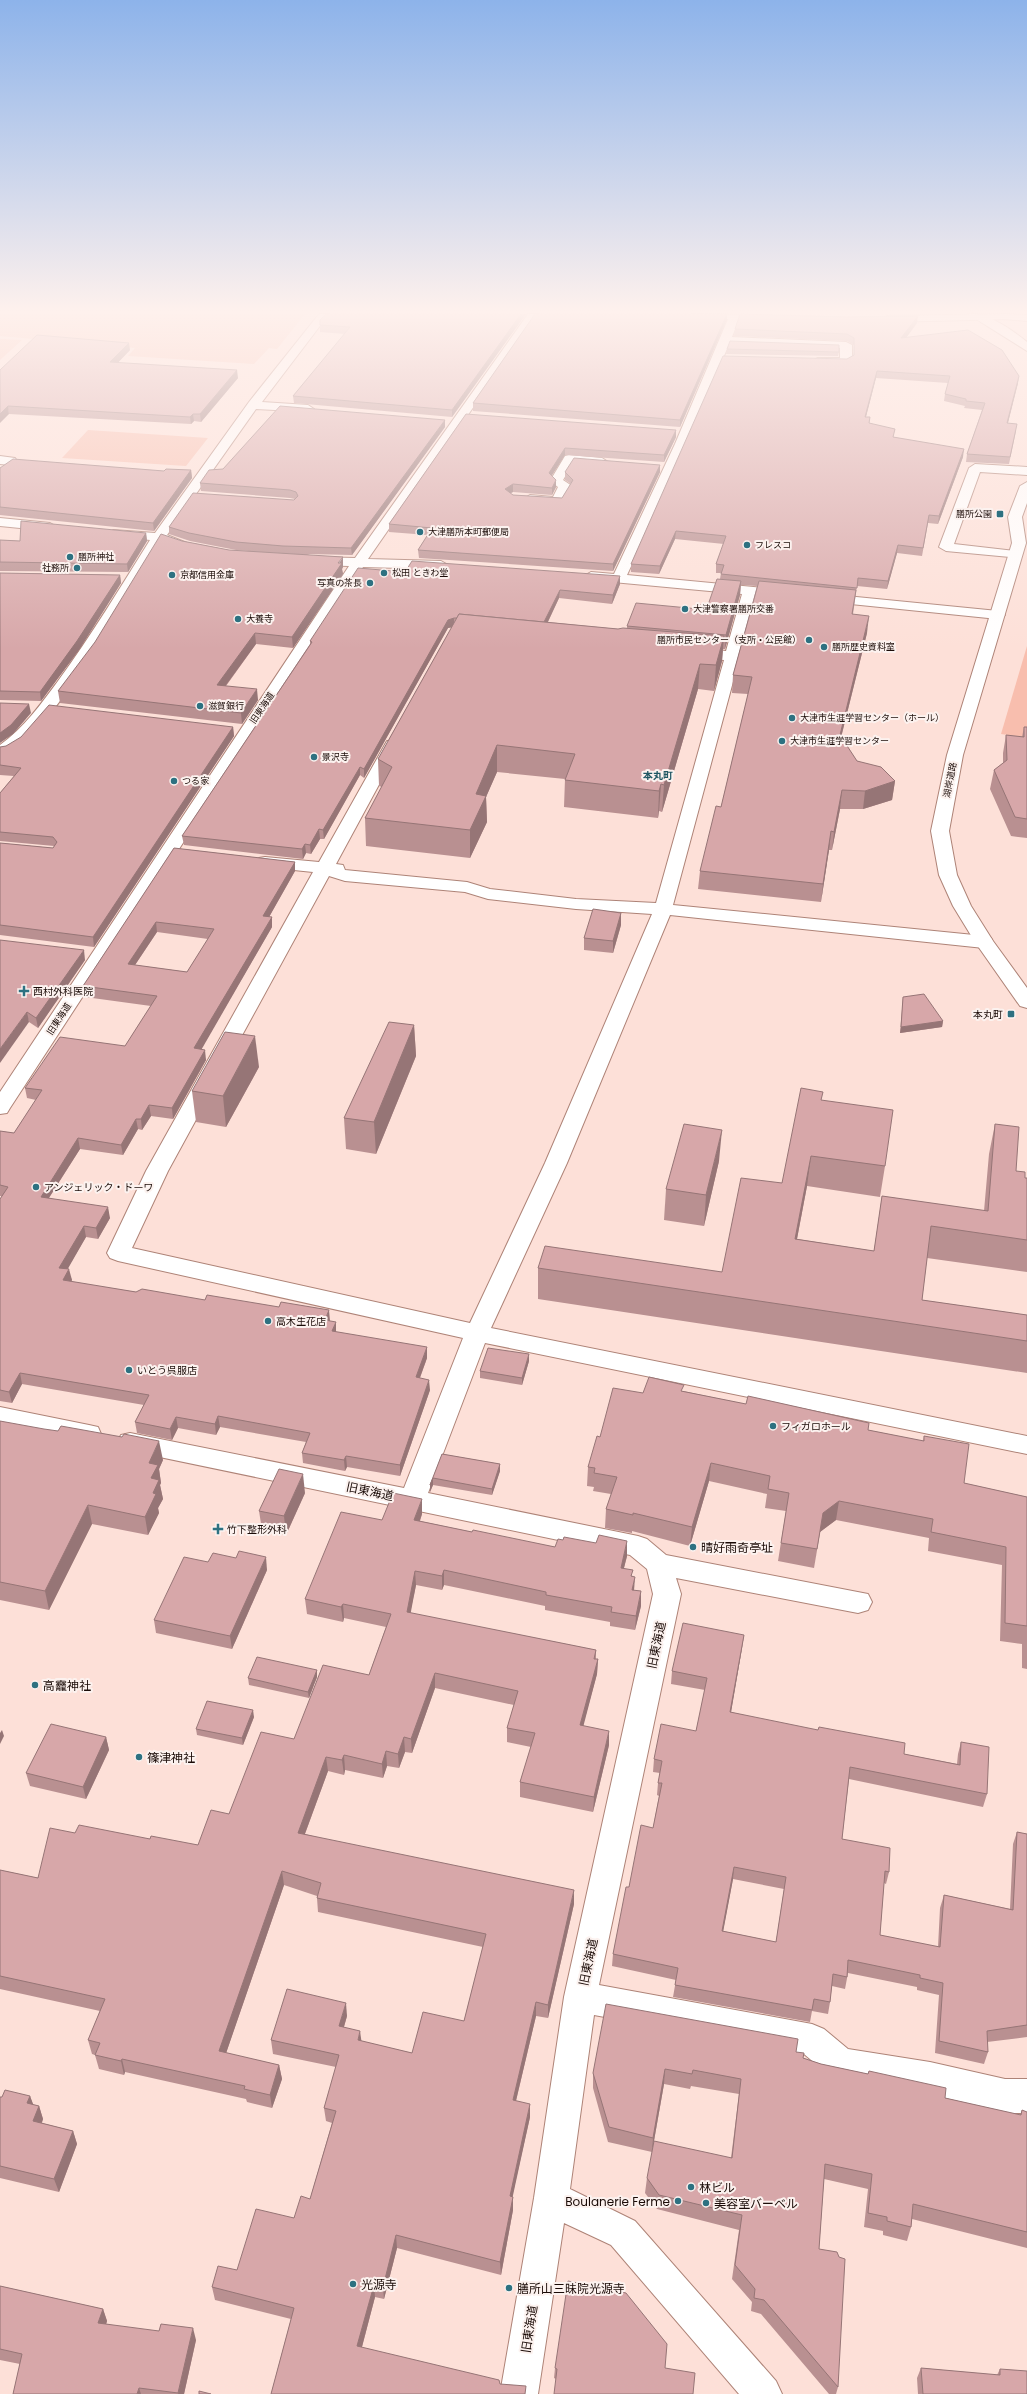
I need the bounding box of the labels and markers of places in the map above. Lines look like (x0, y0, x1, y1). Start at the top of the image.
place label: 膳所公園 (956, 508, 992, 520)
marker: 膳所公園 (995, 509, 1005, 519)
place label: 大津膳所本町郵便局 (428, 526, 509, 538)
marker: 大津膳所本町郵便局 (415, 527, 425, 537)
place label: フレスコ (755, 539, 791, 551)
marker: フレスコ (742, 540, 752, 550)
place label: 膳所神社 (78, 551, 114, 563)
marker: 膳所神社 (65, 552, 75, 562)
place label: 社務所 (42, 562, 69, 574)
marker: 社務所 (72, 563, 82, 573)
place label: 松田 ときわ堂 (392, 567, 448, 579)
marker: 松田 ときわ堂 (379, 568, 389, 578)
place label: 京都信用金庫 (180, 569, 234, 581)
marker: 京都信用金庫 (167, 570, 177, 580)
place label: 写真の茶長 (317, 577, 362, 589)
marker: 写真の茶長 (365, 578, 375, 588)
place label: 大津警察署膳所交番 (693, 603, 774, 615)
marker: 大津警察署膳所交番 (680, 604, 690, 614)
place label: 大養寺 (246, 613, 273, 625)
marker: 大養寺 (233, 614, 243, 624)
place label: 膳所市民センター（支所・公民館） (657, 634, 801, 646)
marker: 膳所市民センター（支所・公民館） (804, 635, 814, 645)
place label: 膳所歴史資料室 (832, 641, 895, 653)
marker: 膳所歴史資料室 (819, 642, 829, 652)
place label: 滋賀銀行 (208, 700, 244, 712)
marker: 滋賀銀行 (195, 701, 205, 711)
place label: 大津市生涯学習センター（ホール） (800, 712, 944, 724)
marker: 大津市生涯学習センター（ホール） (787, 713, 797, 723)
place label: 大津市生涯学習センター (790, 735, 889, 747)
marker: 大津市生涯学習センター (777, 736, 787, 746)
place label: 景沢寺 (322, 751, 349, 763)
marker: 景沢寺 (309, 752, 319, 762)
place label: つる家 (182, 775, 210, 787)
marker: つる家 (169, 776, 179, 786)
place label: 西村外科医院 (33, 984, 93, 999)
marker: 西村外科医院 (18, 985, 30, 997)
place label: 本丸町 (973, 1007, 1003, 1022)
marker: 本丸町 (1006, 1009, 1016, 1019)
place label: アンジェリック・ドーワ (44, 1180, 153, 1195)
marker: アンジェリック・ドーワ (31, 1182, 41, 1192)
place label: 高木生花店 (276, 1314, 326, 1329)
marker: 高木生花店 (263, 1316, 273, 1326)
place label: いとう呉服店 (137, 1363, 197, 1378)
marker: いとう呉服店 (124, 1365, 134, 1375)
place label: フィガロホール (781, 1419, 851, 1434)
marker: フィガロホール (768, 1421, 778, 1431)
place label: 竹下整形外科 (227, 1522, 287, 1537)
marker: 竹下整形外科 (212, 1523, 224, 1535)
place label: 晴好雨奇亭址 (701, 1539, 773, 1556)
marker: 晴好雨奇亭址 (688, 1542, 698, 1552)
place label: 高龗神社 (43, 1677, 91, 1694)
marker: 高龗神社 (30, 1680, 40, 1690)
place label: 篠津神社 (147, 1749, 195, 1766)
marker: 篠津神社 (134, 1752, 144, 1762)
place label: 林ビル (699, 2179, 735, 2196)
marker: 林ビル (686, 2182, 696, 2192)
place label: Boulanerie Ferme (565, 2193, 670, 2210)
place label: 美容室バーベル (714, 2195, 798, 2212)
marker: Boulanerie Ferme (673, 2196, 683, 2206)
marker: 美容室バーベル (701, 2198, 711, 2208)
place label: 光源寺 (361, 2276, 397, 2293)
marker: 光源寺 (348, 2279, 358, 2289)
place label: 膳所山三昧院光源寺 (517, 2280, 625, 2297)
marker: 膳所山三昧院光源寺 (504, 2283, 514, 2293)

